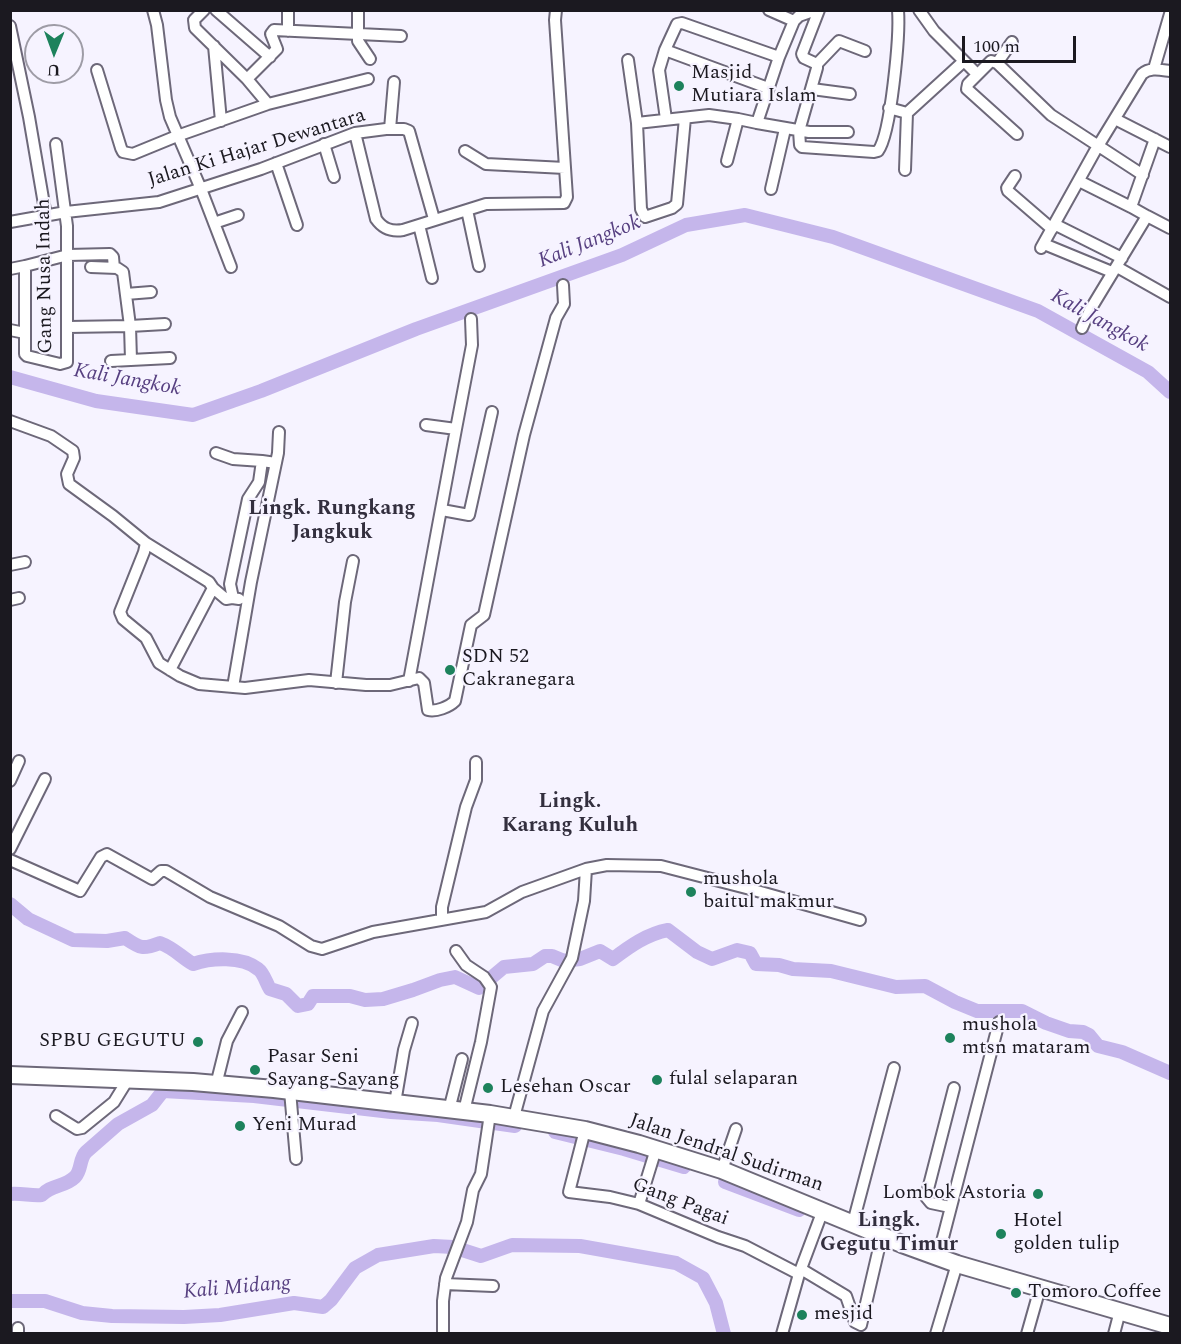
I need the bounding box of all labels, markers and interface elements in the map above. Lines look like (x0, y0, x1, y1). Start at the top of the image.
north arrow (24, 24, 84, 84)
scale bar (965, 24, 1079, 62)
text: 100 m (973, 33, 1020, 60)
text: U (47, 58, 61, 82)
place label: Masjid Mutiara Islam (691, 62, 817, 109)
marker: Masjid Mutiara Islam (672, 79, 686, 93)
street label: Jalan Ki Hajar Dewantara (145, 104, 369, 194)
street label: Gang Nusa Indah (33, 198, 59, 354)
water label: Kali Jangkok (535, 211, 645, 275)
water label: Kali Jangkok (1046, 285, 1152, 359)
water label: Kali Jangkok (71, 359, 183, 403)
district label: Lingk. Rungkang Jangkuk (248, 497, 416, 547)
place label: SDN 52 Cakranegara (462, 646, 575, 693)
marker: SDN 52 Cakranegara (443, 663, 457, 677)
district label: Lingk. Karang Kuluh (502, 790, 638, 840)
place label: mushola baitul makmur (703, 868, 834, 915)
marker: mushola baitul makmur (684, 885, 698, 899)
place label: mushola mtsn mataram (962, 1014, 1090, 1061)
place label: SPBU GEGUTU (39, 1030, 186, 1054)
marker: mushola mtsn mataram (943, 1031, 957, 1045)
marker: SPBU GEGUTU (191, 1035, 205, 1049)
place label: Pasar Seni Sayang-Sayang (267, 1046, 399, 1093)
marker: Pasar Seni Sayang-Sayang (248, 1063, 262, 1077)
place label: fulal selaparan (669, 1068, 798, 1092)
marker: fulal selaparan (650, 1073, 664, 1087)
place label: Lesehan Oscar (500, 1076, 631, 1100)
marker: Lesehan Oscar (481, 1081, 495, 1095)
street label: Jalan Jendral Sudirman (626, 1110, 826, 1198)
place label: Yeni Murad (252, 1114, 357, 1138)
marker: Yeni Murad (233, 1119, 247, 1133)
street label: Gang Pagai (628, 1174, 732, 1232)
place label: Lombok Astoria (882, 1182, 1026, 1206)
marker: Lombok Astoria (1031, 1187, 1045, 1201)
district label: Lingk. Gegutu Timur (820, 1209, 958, 1259)
place label: Hotel golden tulip (1013, 1210, 1120, 1257)
marker: Hotel golden tulip (994, 1227, 1008, 1241)
water label: Kali Midang (182, 1272, 292, 1306)
place label: Tomoro Coffee (1028, 1281, 1161, 1305)
marker: Tomoro Coffee (1009, 1286, 1023, 1300)
place label: mesjid (814, 1303, 873, 1327)
marker: mesjid (795, 1308, 809, 1322)

